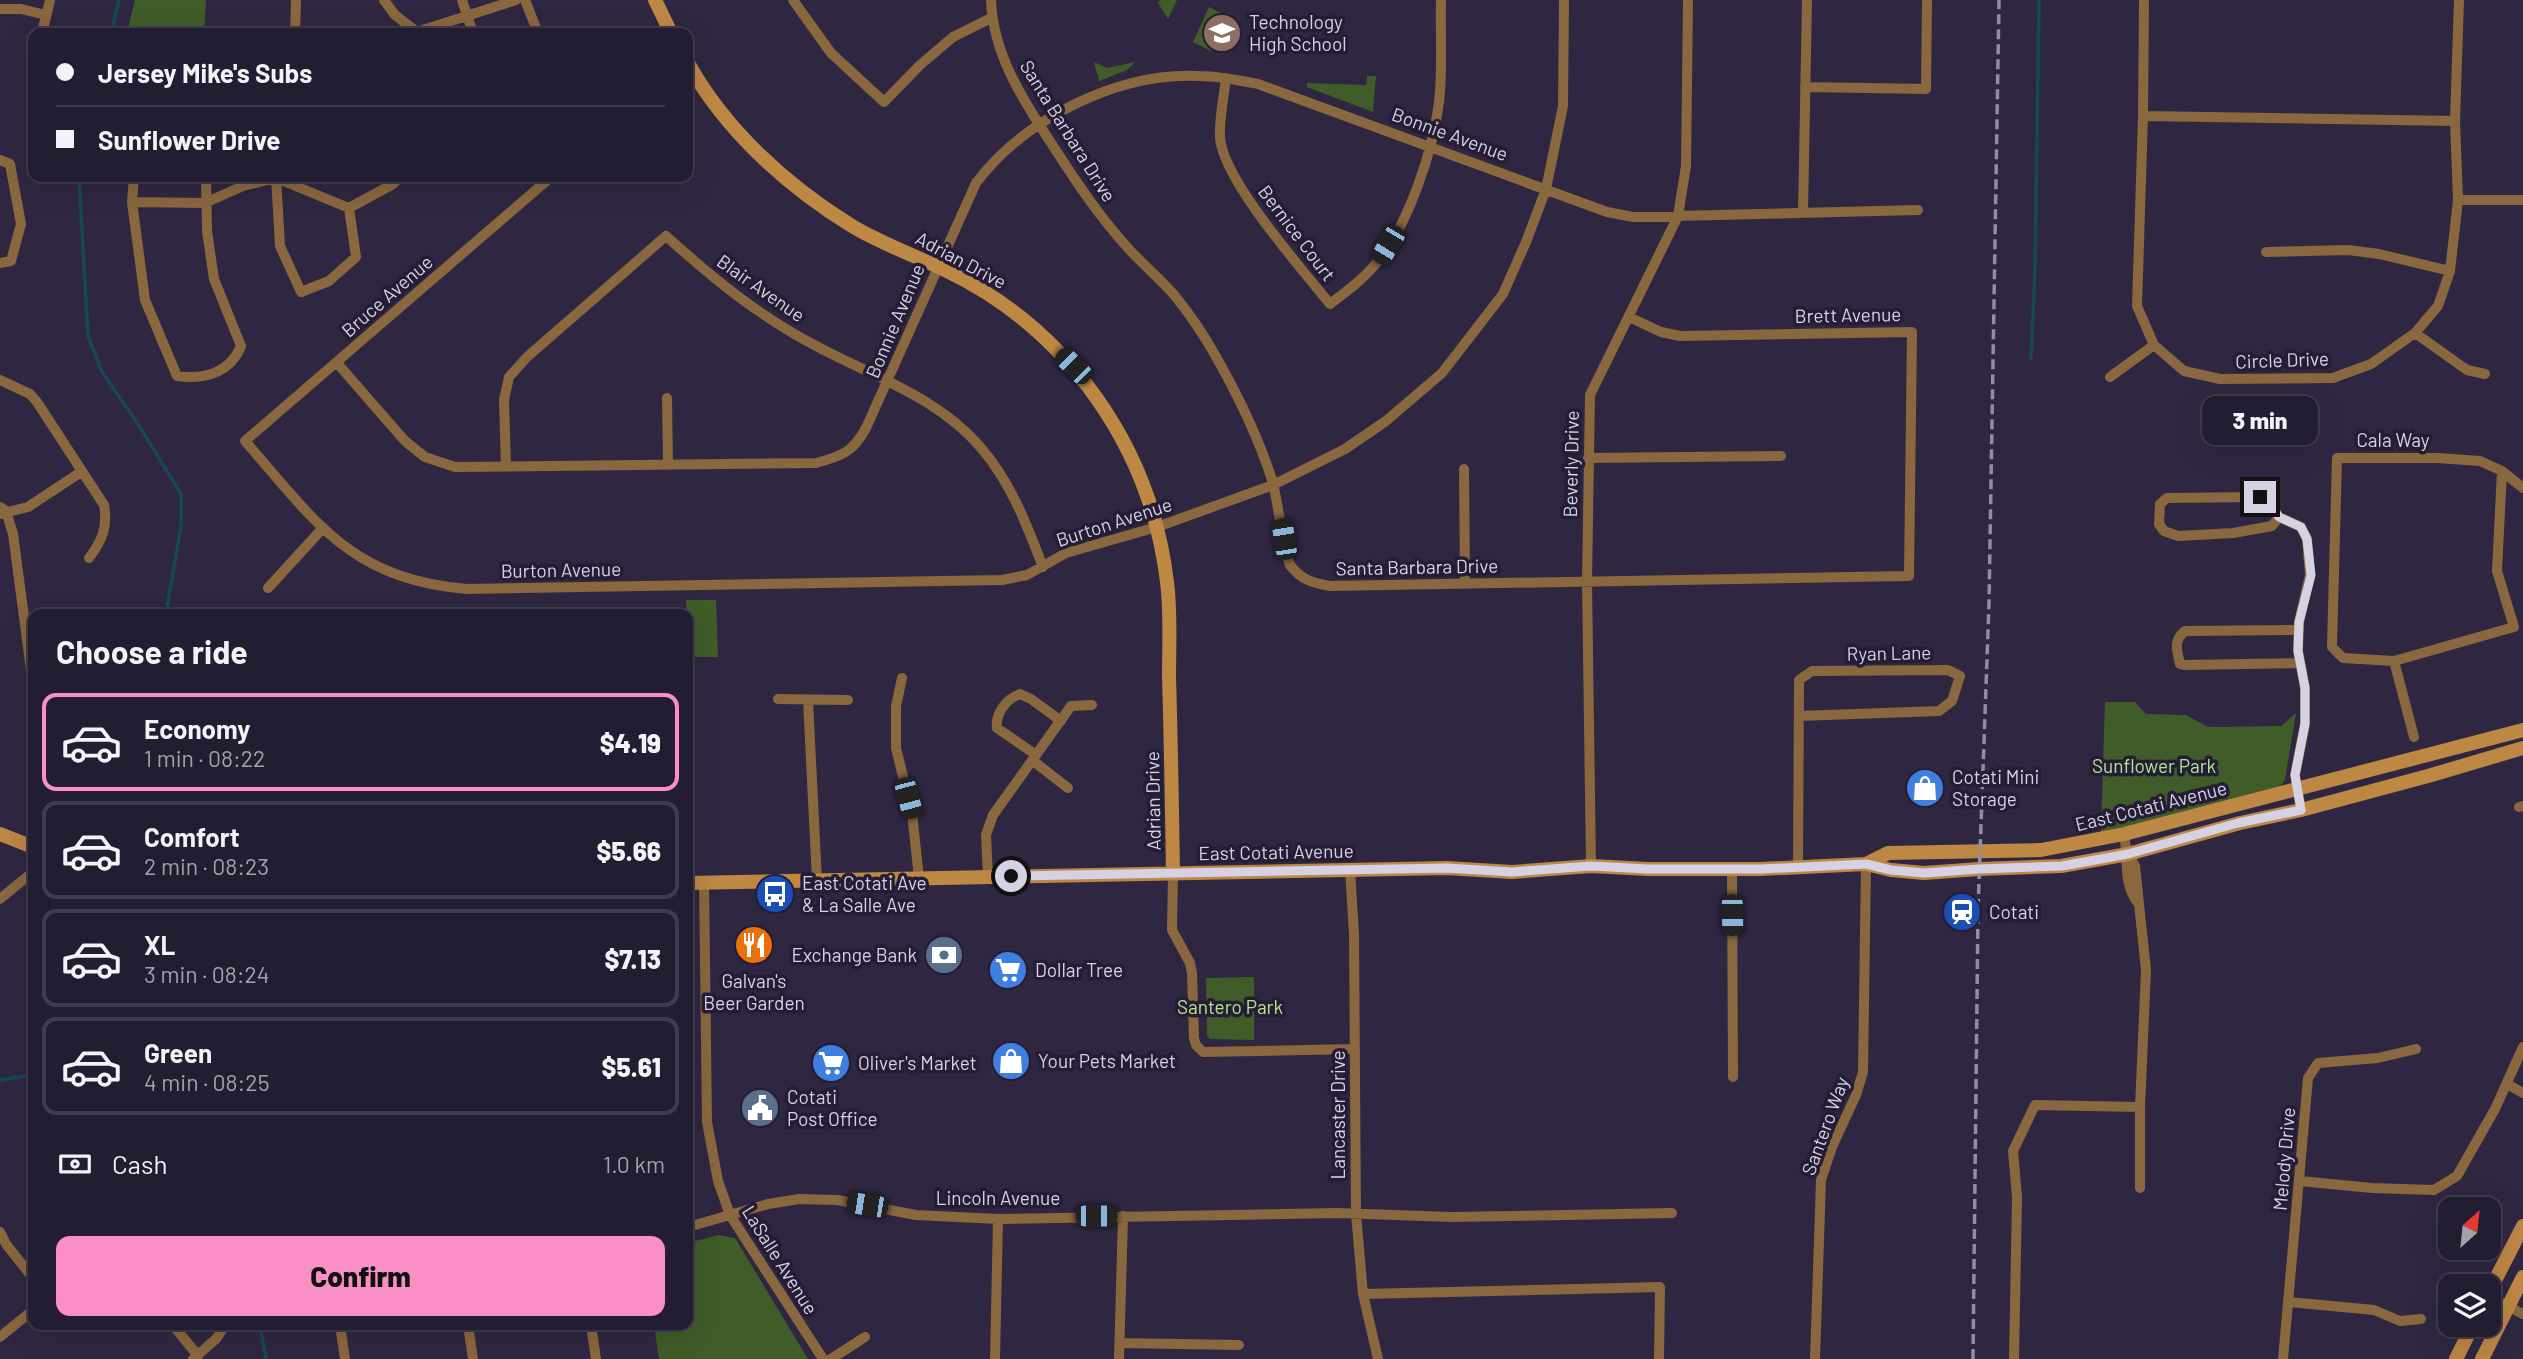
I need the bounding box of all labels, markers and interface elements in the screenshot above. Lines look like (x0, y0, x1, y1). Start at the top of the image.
place label: Technology High School (1249, 10, 1347, 55)
school or university icon: Technology High School (1201, 12, 1243, 54)
street label: Santa Barbara Drive (1016, 56, 1121, 206)
text: Jersey Mike's Subs (98, 57, 312, 88)
street label: Bonnie Avenue (1389, 102, 1511, 165)
text: Sunflower Drive (98, 124, 280, 155)
street label: Bernice Court (1254, 180, 1341, 285)
car (1369, 222, 1408, 268)
street label: Adrian Drive (912, 226, 1011, 293)
street label: Blair Avenue (713, 249, 810, 326)
street label: Bruce Avenue (336, 250, 437, 341)
street label: Bonnie Avenue (860, 260, 929, 381)
street label: Brett Avenue (1794, 302, 1902, 327)
car (1051, 344, 1096, 388)
street label: Circle Drive (2235, 346, 2329, 373)
callout: 3 min (2202, 396, 2318, 444)
text: 3 min (2232, 406, 2288, 434)
street label: Beverly Drive (1558, 410, 1583, 518)
street label: Cala Way (2356, 428, 2430, 451)
route end (2244, 481, 2276, 513)
street label: Burton Avenue (1053, 492, 1175, 551)
car (1271, 517, 1298, 561)
street label: Santa Barbara Drive (1335, 554, 1499, 579)
street label: Burton Avenue (501, 557, 621, 582)
text: Choose a ride (56, 632, 248, 670)
street label: Ryan Lane (1846, 640, 1932, 665)
icon: car (60, 711, 123, 774)
text: Economy (144, 713, 250, 744)
text: $4.19 (600, 727, 661, 758)
text: 1 min · 08:22 (144, 744, 265, 772)
street label: Adrian Drive (1140, 751, 1165, 851)
park label: Sunflower Park (2092, 754, 2216, 777)
place label: Cotati Mini Storage (1952, 765, 2039, 810)
shop icon: Cotati Mini Storage (1904, 767, 1946, 809)
car (893, 775, 924, 821)
street label: East Cotati Avenue (2073, 776, 2229, 835)
icon: car (60, 819, 123, 882)
text: Comfort (144, 821, 240, 852)
text: $5.66 (597, 835, 661, 866)
street label: East Cotati Avenue (1198, 839, 1354, 864)
text: 2 min · 08:23 (144, 852, 269, 880)
route start (995, 860, 1027, 892)
place label: East Cotati Ave & La Salle Ave (802, 871, 927, 916)
bus stop icon: East Cotati Ave & La Salle Ave (754, 873, 796, 915)
station icon: Cotati (1941, 891, 1983, 933)
car (1722, 894, 1743, 936)
place label: Cotati (1989, 900, 2039, 923)
restaurant icon: Galvan's Beer Garden (733, 924, 775, 966)
icon: car (60, 927, 123, 990)
text: XL (144, 929, 175, 960)
bank icon: Exchange Bank (923, 934, 965, 976)
text: $7.13 (604, 943, 661, 974)
place label: Exchange Bank (791, 943, 917, 966)
supermarket icon: Dollar Tree (987, 949, 1029, 991)
place label: Dollar Tree (1035, 958, 1123, 981)
text: 3 min · 08:24 (144, 960, 270, 988)
place label: Galvan's Beer Garden (703, 969, 805, 1014)
park label: Santero Park (1177, 995, 1283, 1018)
icon: car (60, 1035, 123, 1098)
text: Green (144, 1037, 212, 1068)
shop icon: Your Pets Market (990, 1040, 1032, 1082)
supermarket icon: Oliver's Market (810, 1042, 852, 1084)
place label: Your Pets Market (1038, 1049, 1176, 1072)
street label: Lancaster Drive (1326, 1050, 1349, 1180)
text: $5.61 (602, 1051, 661, 1082)
place label: Oliver's Market (858, 1051, 977, 1074)
text: 4 min · 08:25 (144, 1068, 270, 1096)
street label: Santero Way (1796, 1073, 1853, 1178)
place label: Cotati Post Office (787, 1085, 878, 1130)
public building icon: Cotati Post Office (739, 1087, 781, 1129)
street label: Melody Drive (2268, 1106, 2299, 1212)
icon: cash (56, 1145, 94, 1183)
text: Cash (112, 1148, 167, 1179)
text: 1.0 km (603, 1150, 665, 1178)
street label: Lincoln Avenue (936, 1186, 1060, 1209)
car (845, 1191, 890, 1219)
north arrow (2438, 1197, 2501, 1260)
map controls (2438, 1197, 2501, 1337)
street label: LaSalle Avenue (738, 1201, 823, 1319)
car (1076, 1206, 1118, 1227)
button: Confirm (56, 1236, 665, 1316)
button: layers (2438, 1274, 2501, 1337)

